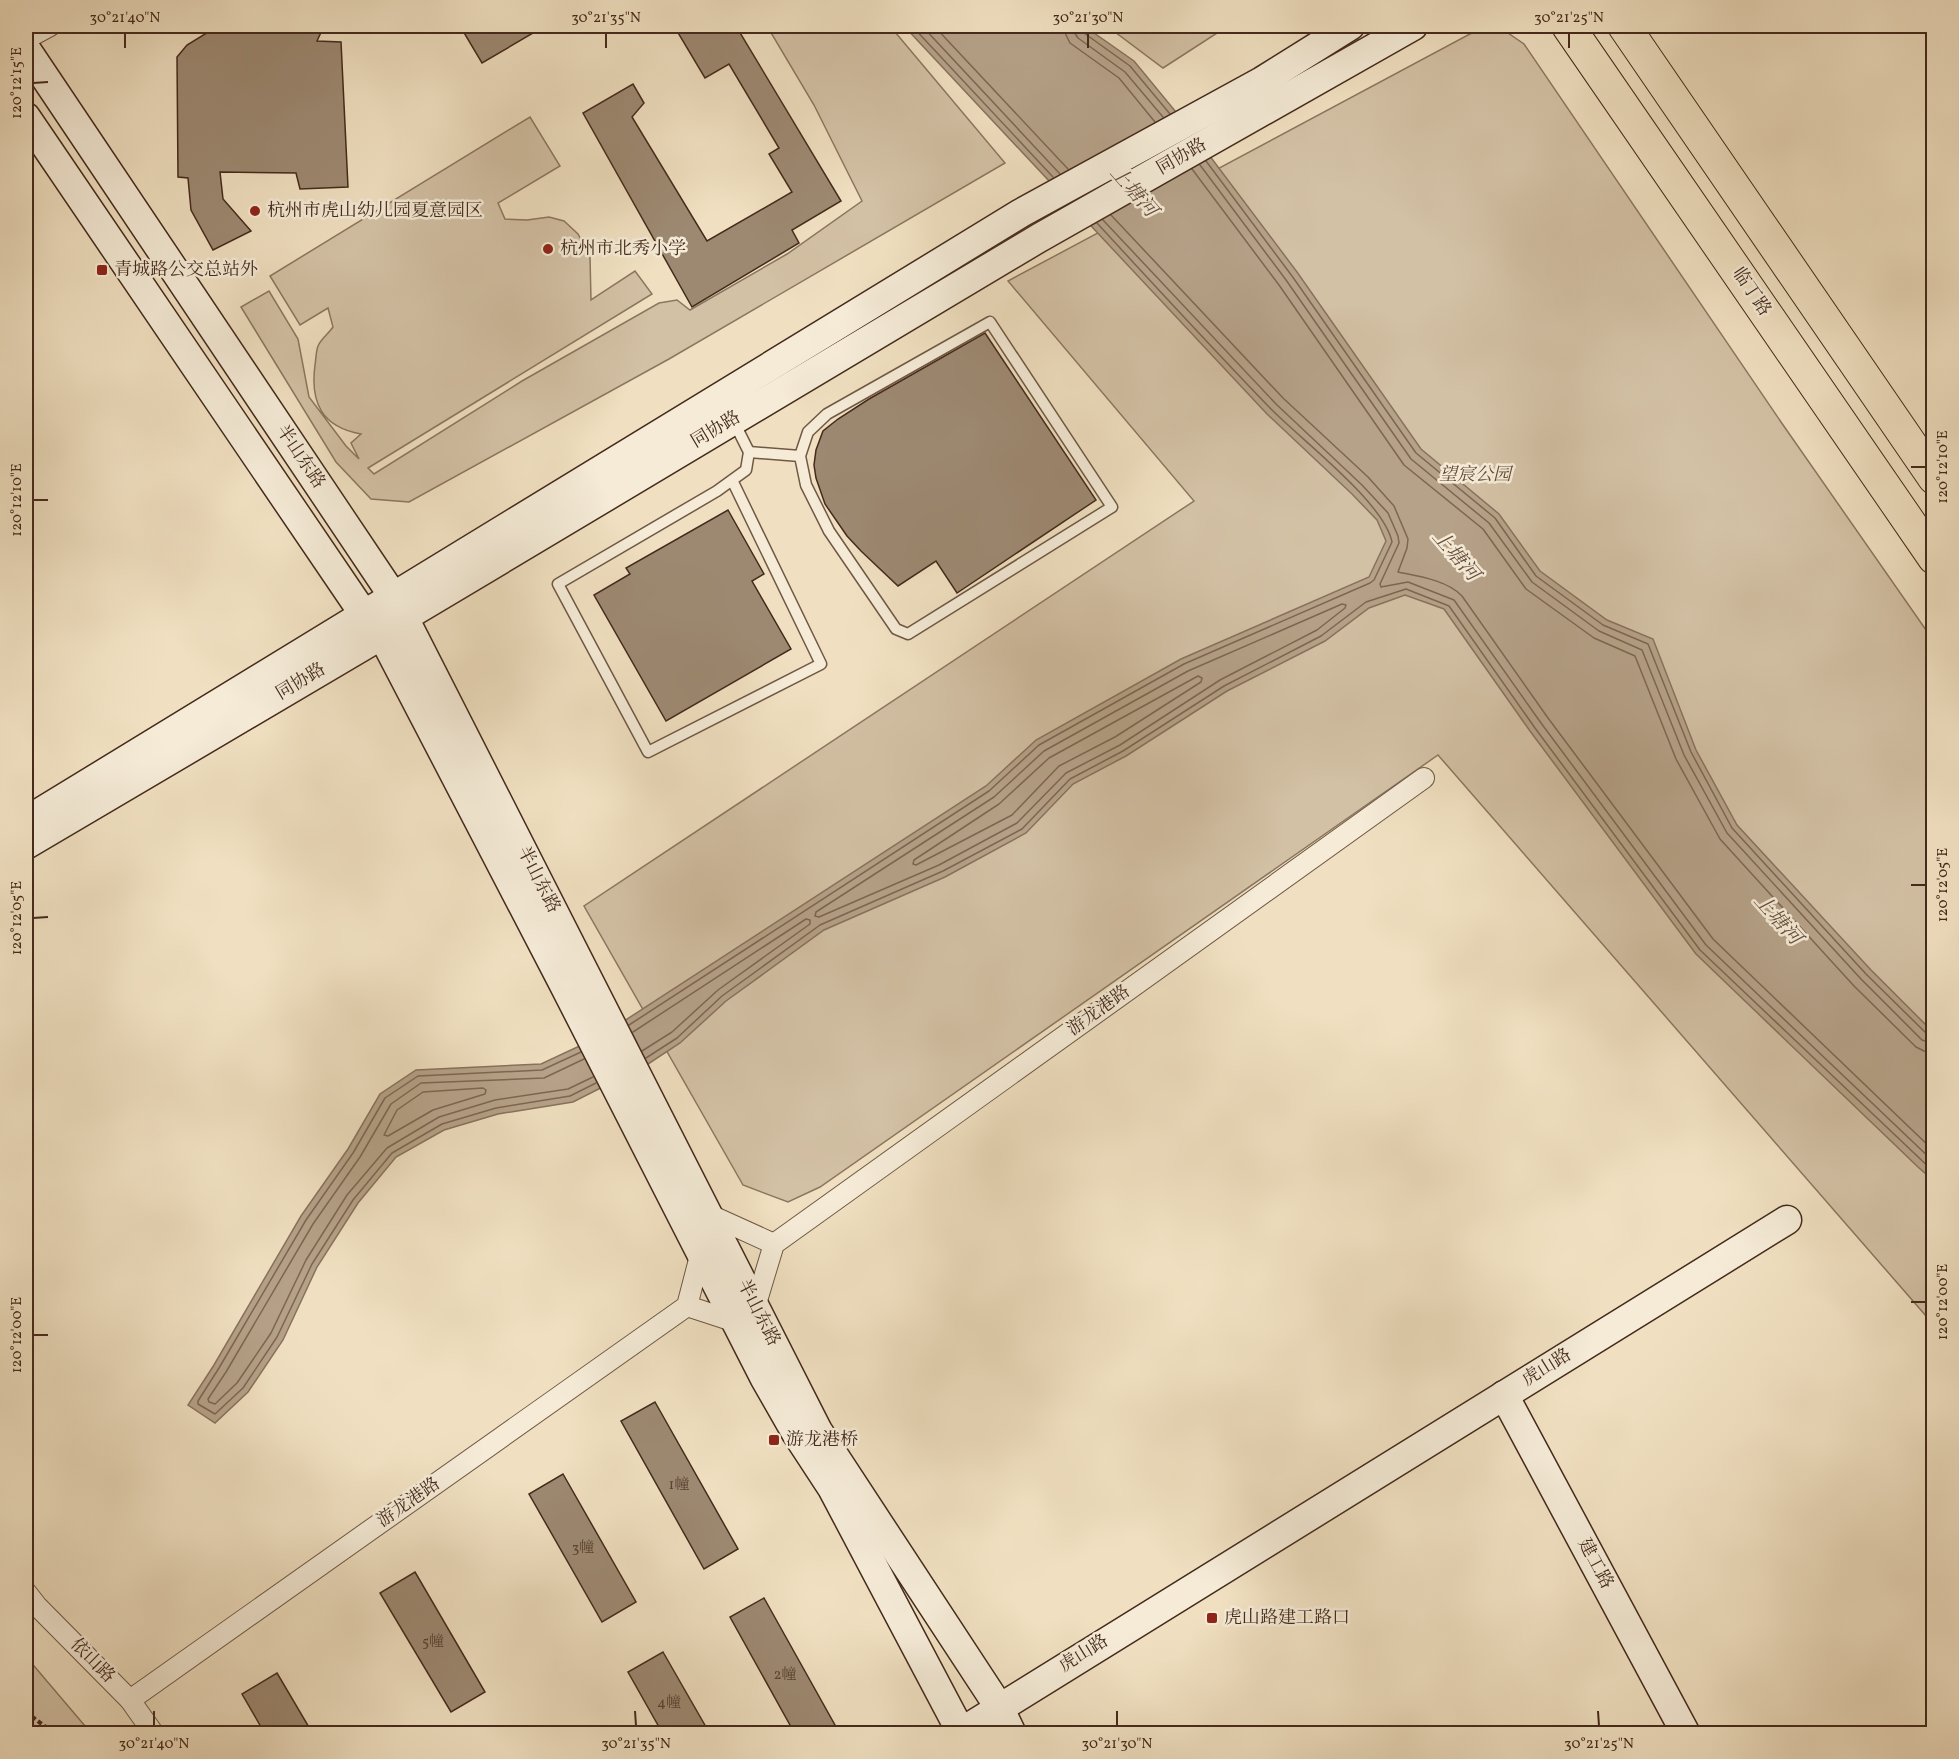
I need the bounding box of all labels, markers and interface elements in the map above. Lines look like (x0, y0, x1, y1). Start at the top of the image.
text: 30°21'40"N (90, 8, 160, 29)
text: 30°21'35"N (571, 8, 641, 29)
text: 30°21'30"N (1053, 8, 1123, 29)
text: 30°21'25"N (1534, 8, 1604, 29)
text: 120°12'15"E (7, 47, 28, 119)
street label: 同协路 (1152, 133, 1212, 181)
water label: 上塘河 (1103, 160, 1165, 226)
place label: 杭州市虎山幼儿园夏意园区 (267, 199, 483, 224)
marker: 杭州市虎山幼儿园夏意园区 (248, 204, 262, 218)
place label: 杭州市北秀小学 (560, 237, 686, 262)
marker: 杭州市北秀小学 (541, 242, 555, 256)
place label: 青城路公交总站外 (114, 258, 258, 283)
marker: 青城路公交总站外 (95, 263, 109, 277)
street label: 临丁路 (1726, 263, 1776, 321)
street label: 同协路 (686, 405, 746, 455)
street label: 半山东路 (270, 420, 330, 494)
text: 120°12'10"E (1933, 430, 1954, 504)
text: 120°12'10"E (7, 463, 28, 537)
park label: 望宸公园 (1439, 463, 1514, 488)
water label: 上塘河 (1425, 524, 1487, 590)
street label: 同协路 (271, 657, 331, 707)
street label: 半山东路 (511, 842, 565, 918)
text: 120°12'05"E (1933, 848, 1954, 922)
text: 120°12'05"E (7, 881, 28, 955)
water label: 上塘河 (1747, 888, 1809, 954)
street label: 游龙港路 (1063, 980, 1135, 1042)
text: 120°12'00"E (1933, 1264, 1954, 1340)
street label: 半山东路 (731, 1275, 785, 1351)
text: 120°12'00"E (7, 1297, 28, 1373)
street label: 虎山路 (1517, 1343, 1577, 1393)
place label: 游龙港桥 (786, 1428, 858, 1453)
marker: 游龙港桥 (767, 1433, 781, 1447)
street label: 游龙港路 (372, 1472, 446, 1534)
house number: 1幢 (669, 1475, 689, 1496)
street label: 建工路 (1571, 1534, 1619, 1594)
house number: 3幢 (572, 1538, 594, 1559)
place label: 虎山路建工路口 (1224, 1606, 1350, 1631)
marker: 虎山路建工路口 (1205, 1611, 1219, 1625)
street label: 虎山路 (1054, 1629, 1114, 1679)
house number: 5幢 (422, 1632, 444, 1653)
street label: 依山路 (64, 1633, 120, 1689)
house number: 2幢 (773, 1665, 797, 1686)
house number: 4幢 (657, 1693, 681, 1714)
text: 30°21'40"N (119, 1734, 189, 1755)
text: 30°21'35"N (601, 1734, 671, 1755)
text: 30°21'30"N (1082, 1734, 1152, 1755)
text: 30°21'25"N (1564, 1734, 1634, 1755)

